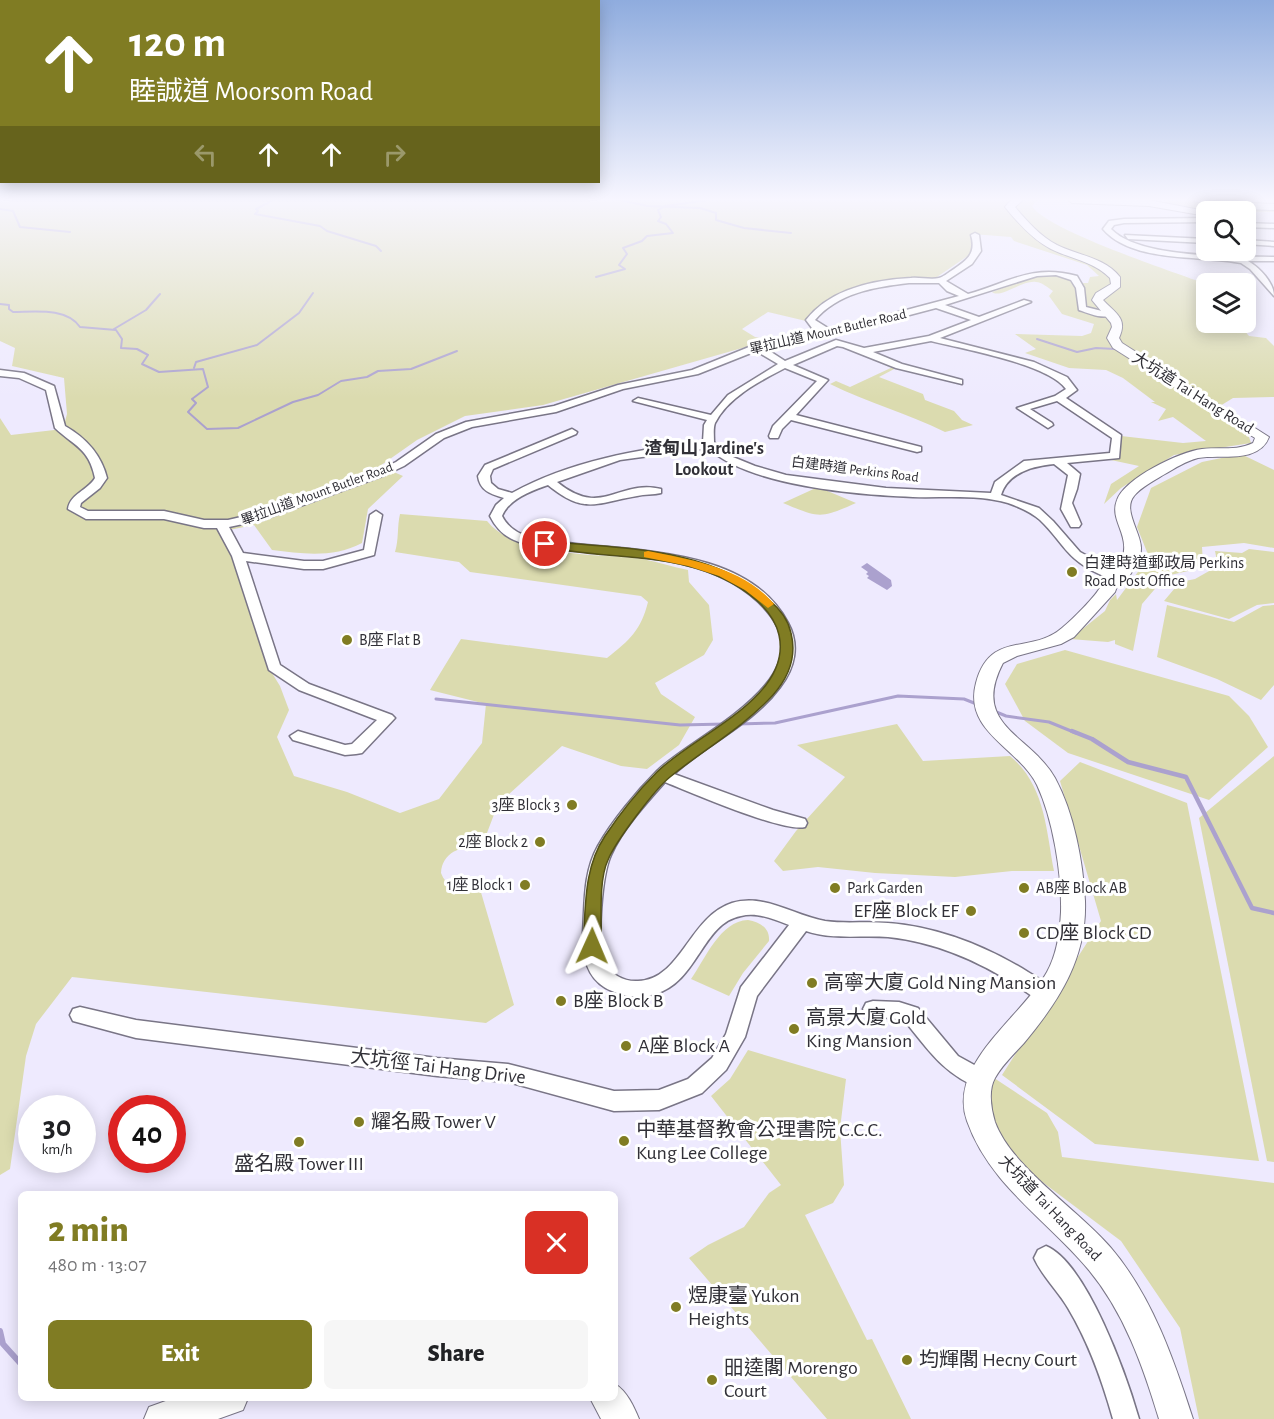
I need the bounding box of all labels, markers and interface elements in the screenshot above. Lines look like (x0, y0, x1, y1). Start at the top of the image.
text: 120 m (129, 22, 226, 64)
icon: ahead (30, 24, 108, 102)
text: 睦誠道 Moorsom Road (129, 78, 373, 105)
icon: left (189, 138, 222, 171)
icon: ahead (252, 138, 285, 171)
icon: ahead (315, 138, 348, 171)
icon: right (378, 138, 411, 171)
map controls (1196, 201, 1256, 333)
button: search (1196, 201, 1256, 261)
button: layers (1196, 273, 1256, 333)
street label: 畢拉山道 Mount Butler Road (748, 305, 908, 357)
street label: 大坑道 Tai Hang Road (1130, 348, 1257, 437)
district label: 渣甸山 Jardine's Lookout (644, 438, 764, 479)
street label: 白建時道 Perkins Road (790, 454, 920, 485)
street label: 畢拉山道 Mount Butler Road (238, 458, 395, 528)
pin (519, 518, 570, 569)
icon: arrive (528, 527, 561, 560)
place label: 白建時道郵政局 Perkins Road Post Office (1084, 554, 1244, 589)
marker: 白建時道郵政局 Perkins Road Post Office (1065, 565, 1079, 579)
place label: B座 Flat B (359, 631, 421, 648)
marker: B座 Flat B (340, 633, 354, 647)
place label: 3座 Block 3 (492, 796, 560, 813)
marker: 3座 Block 3 (565, 798, 579, 812)
place label: 2座 Block 2 (458, 833, 528, 850)
marker: 2座 Block 2 (533, 835, 547, 849)
place label: 1座 Block 1 (447, 876, 513, 893)
marker: 1座 Block 1 (518, 878, 532, 892)
place label: AB座 Block AB (1036, 879, 1127, 896)
place label: Park Garden (847, 880, 923, 896)
marker: Park Garden (828, 881, 842, 895)
marker: AB座 Block AB (1017, 881, 1031, 895)
place label: EF座 Block EF (853, 900, 959, 921)
marker: EF座 Block EF (964, 904, 978, 918)
position arrow (560, 914, 624, 978)
place label: CD座 Block CD (1036, 922, 1152, 943)
marker: CD座 Block CD (1017, 926, 1031, 940)
place label: 高寧大廈 Gold Ning Mansion (824, 971, 1056, 993)
marker: 高寧大廈 Gold Ning Mansion (805, 976, 819, 990)
place label: B座 Block B (573, 990, 663, 1011)
marker: B座 Block B (554, 994, 568, 1008)
place label: 高景大廈 Gold King Mansion (806, 1006, 926, 1051)
marker: 高景大廈 Gold King Mansion (787, 1022, 801, 1036)
place label: A座 Block A (638, 1035, 730, 1056)
marker: A座 Block A (619, 1039, 633, 1053)
street label: 大坑徑 Tai Hang Drive (349, 1045, 527, 1088)
speed limit sign: 40 (108, 1095, 186, 1173)
place label: 耀名殿 Tower V (371, 1110, 496, 1132)
text: 30 (43, 1112, 71, 1142)
marker: 耀名殿 Tower V (352, 1115, 366, 1129)
place label: 中華基督教會公理書院 C.C.C. Kung Lee College (636, 1118, 882, 1163)
marker: 中華基督教會公理書院 C.C.C. Kung Lee College (617, 1134, 631, 1148)
marker: 盛名殿 Tower III (292, 1135, 306, 1149)
text: km/h (42, 1142, 72, 1157)
place label: 盛名殿 Tower III (234, 1152, 364, 1174)
street label: 大坑道 Tai Hang Road (996, 1152, 1105, 1264)
button: close (525, 1211, 588, 1274)
text: 2 min (48, 1212, 129, 1248)
text: 480 m · 13:07 (48, 1255, 147, 1275)
place label: 煜康臺 Yukon Heights (688, 1285, 800, 1329)
marker: 煜康臺 Yukon Heights (669, 1300, 683, 1314)
button: Exit (48, 1320, 312, 1389)
button: Share (324, 1320, 588, 1389)
place label: 均輝閣 Hecny Court (919, 1349, 1077, 1370)
marker: 均輝閣 Hecny Court (900, 1353, 914, 1367)
place label: 昍逵閣 Morengo Court (724, 1357, 858, 1401)
marker: 昍逵閣 Morengo Court (705, 1373, 719, 1387)

